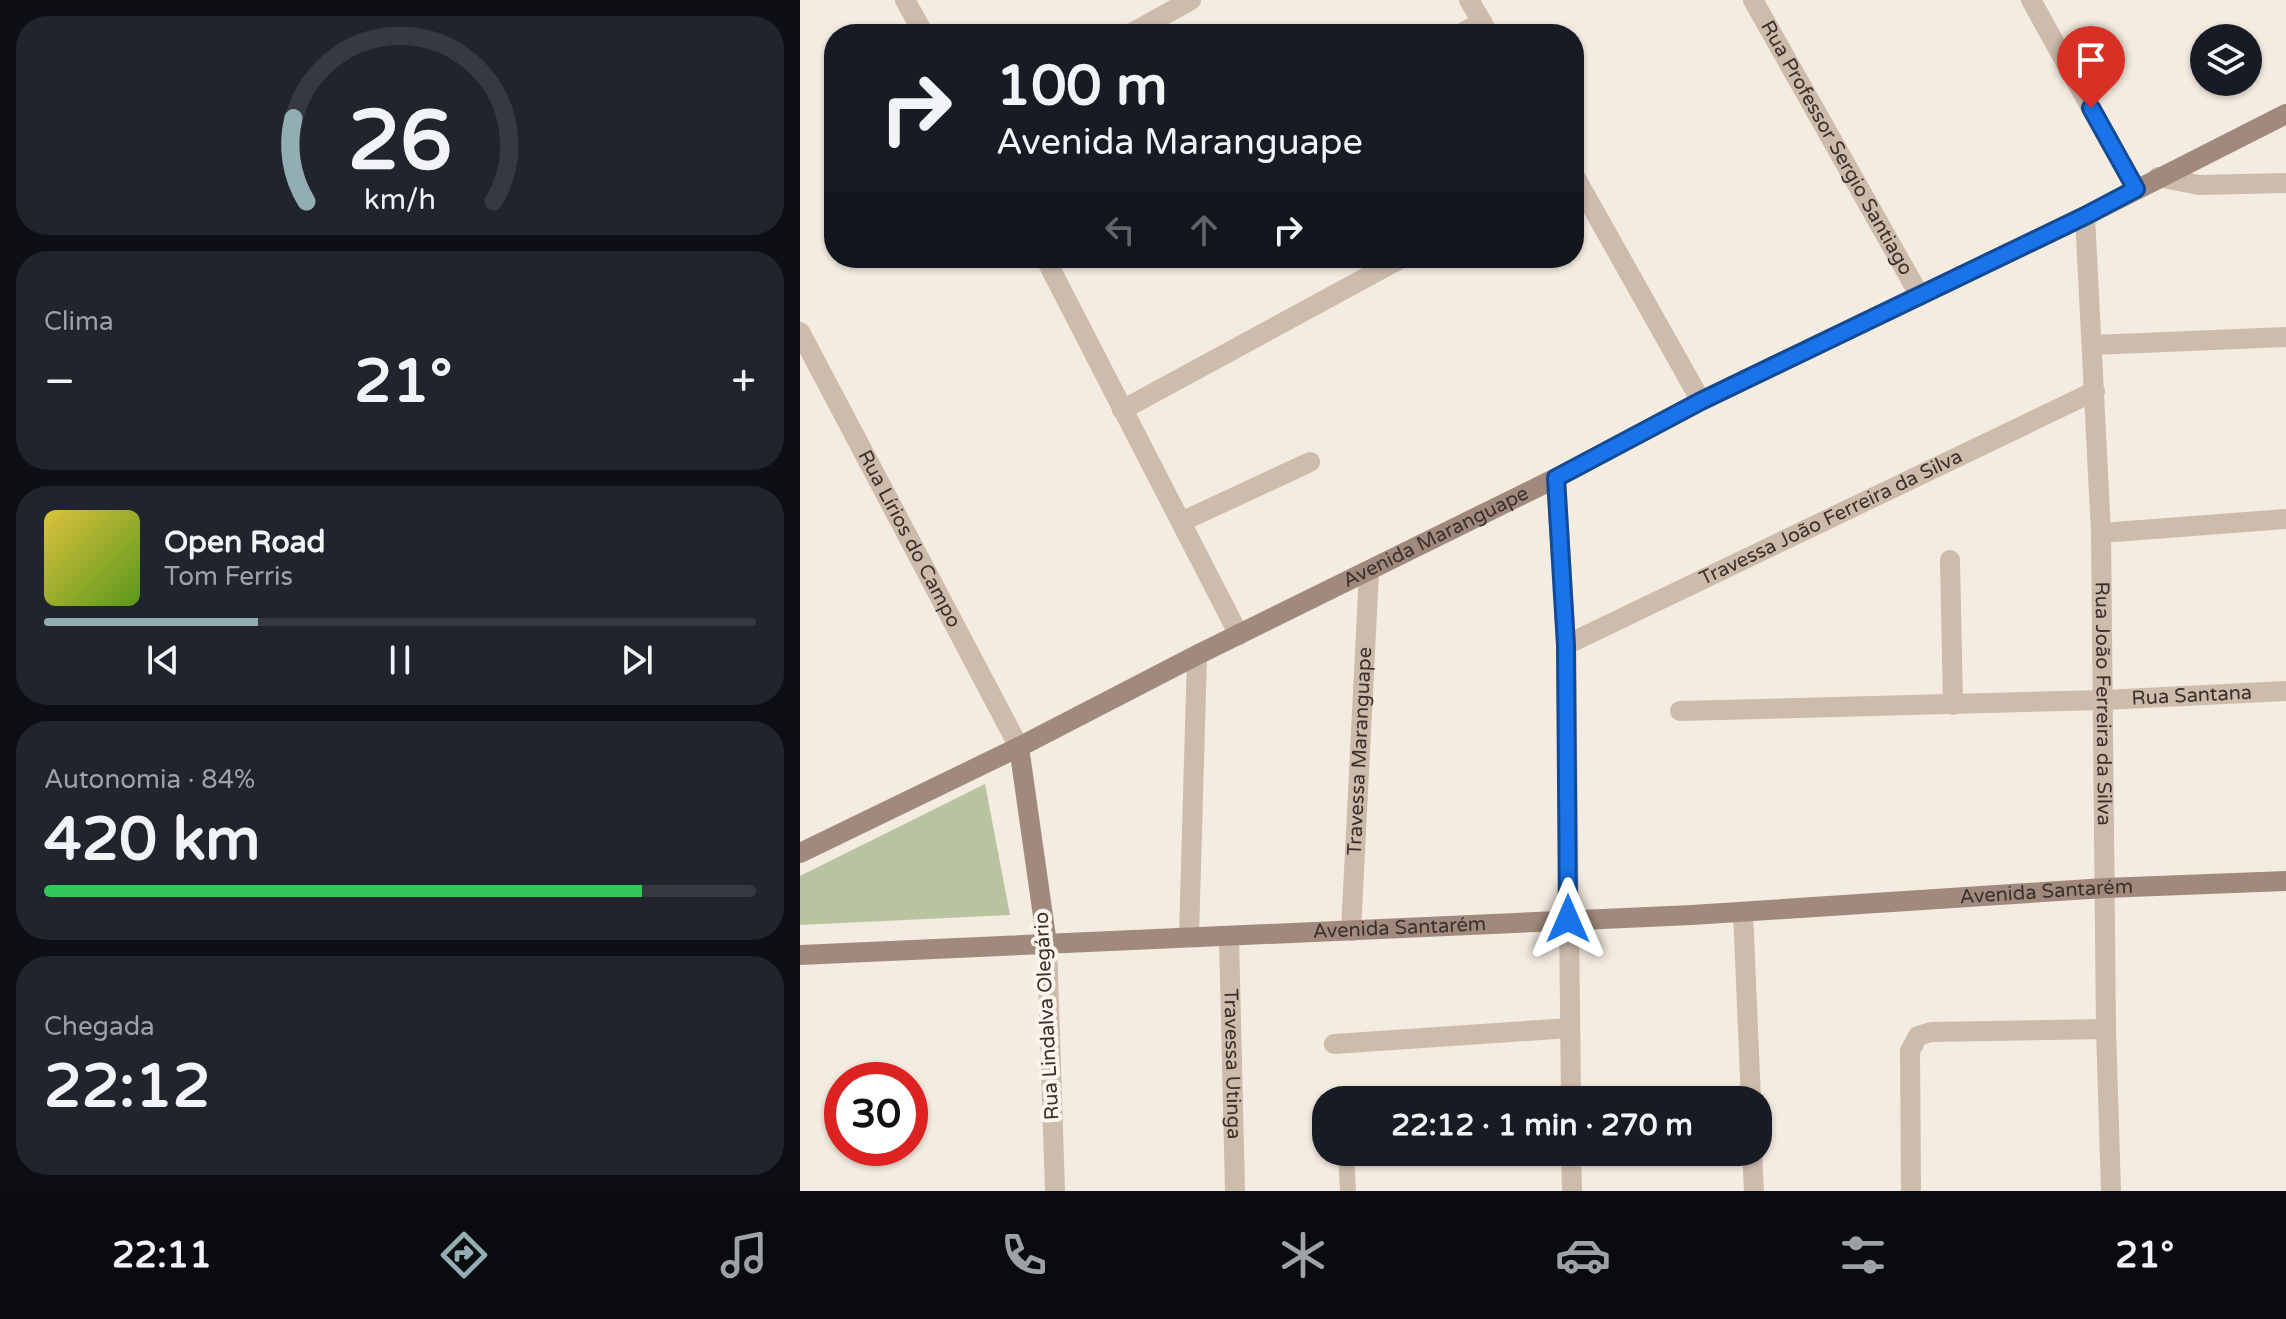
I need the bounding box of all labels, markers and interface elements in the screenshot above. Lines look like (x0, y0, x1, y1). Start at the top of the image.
street label: Rua Professor Sergio Santiago (1755, 17, 1918, 280)
map controls (2190, 24, 2262, 96)
button: layers (2190, 24, 2262, 96)
pin (2057, 26, 2125, 108)
icon: arrive (2069, 38, 2113, 82)
text: 100 m (996, 53, 1167, 120)
icon: right (864, 56, 968, 160)
text: 26 (348, 91, 452, 191)
text: Avenida Maranguape (996, 121, 1363, 164)
text: km/h (364, 183, 436, 217)
icon: left (1098, 208, 1142, 252)
icon: ahead (1182, 208, 1226, 252)
icon: right (1266, 208, 1310, 252)
text: Clima (44, 306, 114, 337)
text: 21° (354, 346, 452, 418)
text: − (44, 356, 75, 409)
text: + (731, 356, 756, 409)
street label: Travessa João Ferreira da Silva (1696, 445, 1966, 591)
street label: Rua Lírios do Campo (853, 446, 966, 632)
street label: Avenida Maranguape (1339, 481, 1533, 593)
text: Open Road (164, 524, 325, 561)
text: Tom Ferris (164, 561, 293, 592)
street label: Rua João Ferreira da Silva (2089, 581, 2116, 826)
icon: previous (141, 638, 185, 682)
icon: pause (378, 638, 422, 682)
icon: next (615, 638, 659, 682)
street label: Travessa Maranguape (1343, 646, 1377, 856)
street label: Rua Santana (2131, 681, 2253, 711)
text: Autonomia · 84% (44, 764, 255, 795)
text: 420 km (44, 804, 260, 876)
street label: Avenida Santarém (1959, 875, 2134, 909)
position arrow (1526, 877, 1610, 961)
street label: Rua Lindalva Olegário (1030, 911, 1064, 1121)
street label: Avenida Santarém (1312, 912, 1487, 944)
street label: Travessa Utinga (1218, 988, 1246, 1140)
text: Chegada (44, 1011, 155, 1042)
text: 22:12 (44, 1051, 210, 1123)
speed limit sign: 30 (824, 1062, 928, 1166)
text: 22:12 · 1 min · 270 m (1391, 1107, 1693, 1144)
icon: directions (436, 1227, 492, 1283)
icon: music (716, 1227, 772, 1283)
icon: phone (996, 1227, 1052, 1283)
icon: climate (1275, 1227, 1331, 1283)
icon: car (1555, 1227, 1611, 1283)
icon: filters (1835, 1227, 1891, 1283)
text: 22:11 (112, 1234, 212, 1277)
text: 21° (2115, 1234, 2174, 1277)

